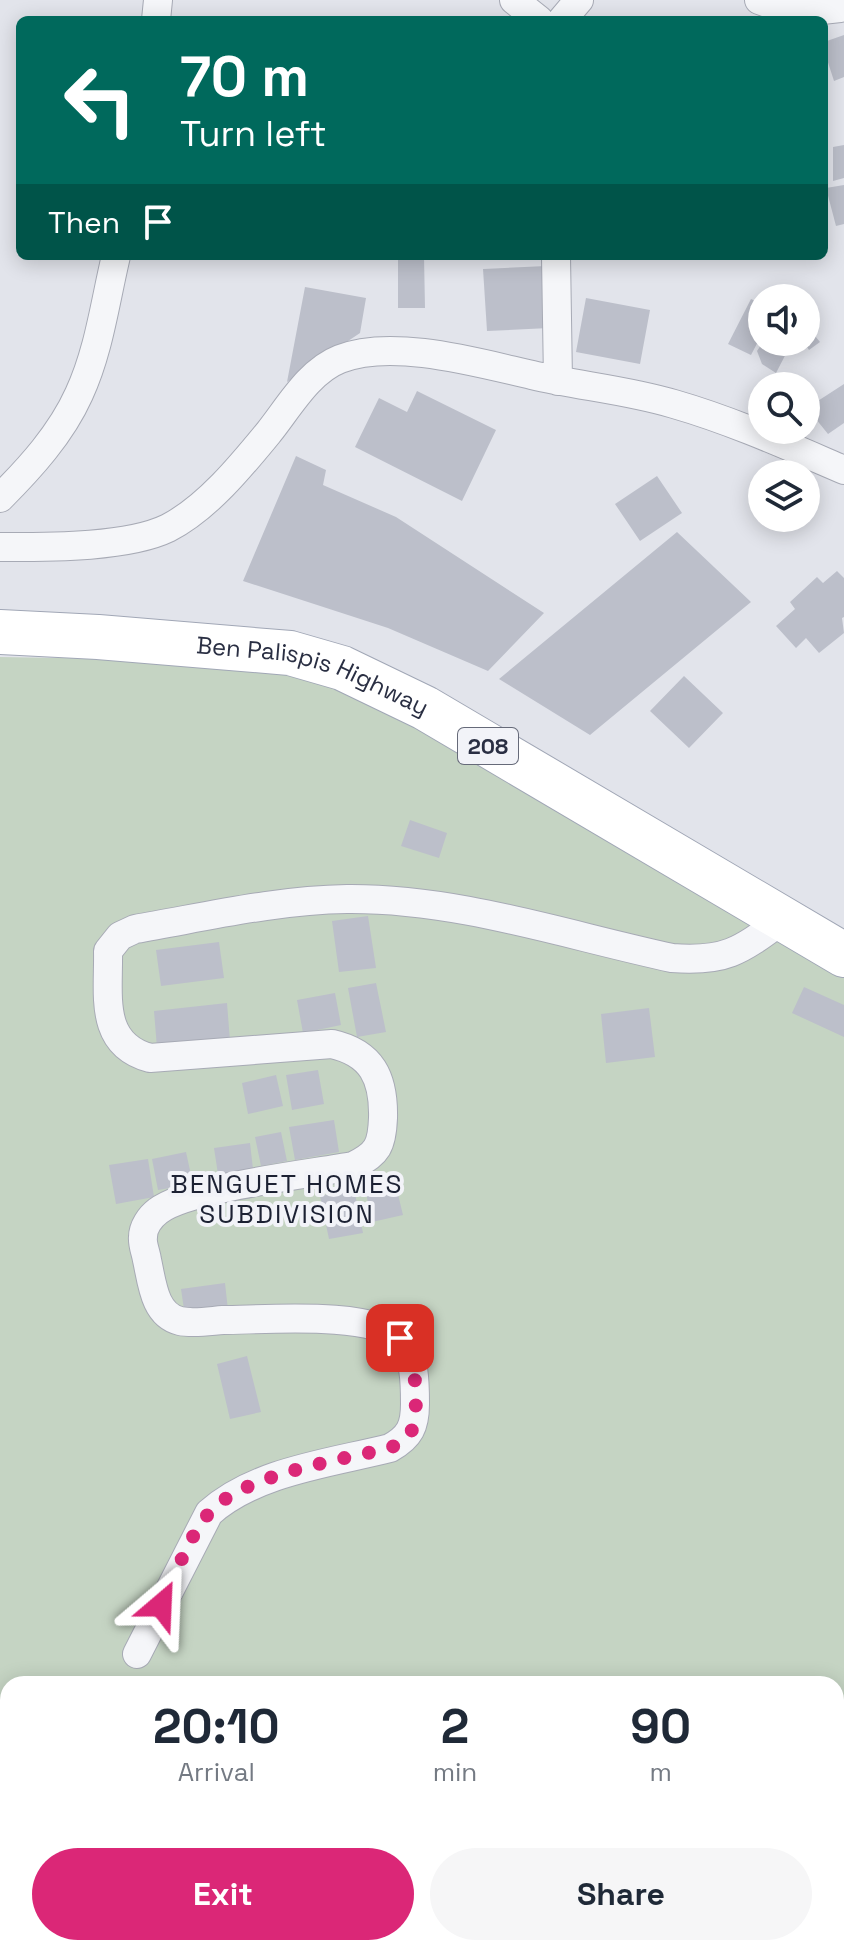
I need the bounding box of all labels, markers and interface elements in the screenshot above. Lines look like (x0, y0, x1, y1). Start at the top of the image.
text: 70 m (180, 41, 309, 112)
icon: left (48, 48, 152, 152)
text: Turn left (180, 111, 327, 157)
icon: arrive (136, 200, 180, 244)
text: Then (48, 203, 120, 242)
map controls (748, 284, 820, 532)
button: sound (748, 284, 820, 356)
button: search (748, 372, 820, 444)
button: layers (748, 460, 820, 532)
street label: Ben Palispis Highway (195, 629, 434, 722)
road number: 208 (458, 728, 518, 764)
district label: BENGUET HOMES SUBDIVISION (170, 1167, 404, 1231)
pin (366, 1304, 434, 1372)
icon: arrive (378, 1316, 422, 1360)
position arrow (119, 1563, 203, 1647)
text: 20:10 (153, 1696, 280, 1757)
text: 2 (441, 1696, 469, 1757)
text: 90 (630, 1696, 691, 1757)
text: Arrival (178, 1755, 255, 1789)
text: min (433, 1755, 477, 1789)
text: m (649, 1755, 672, 1789)
button: Exit (32, 1848, 414, 1940)
button: Share (430, 1848, 812, 1940)

